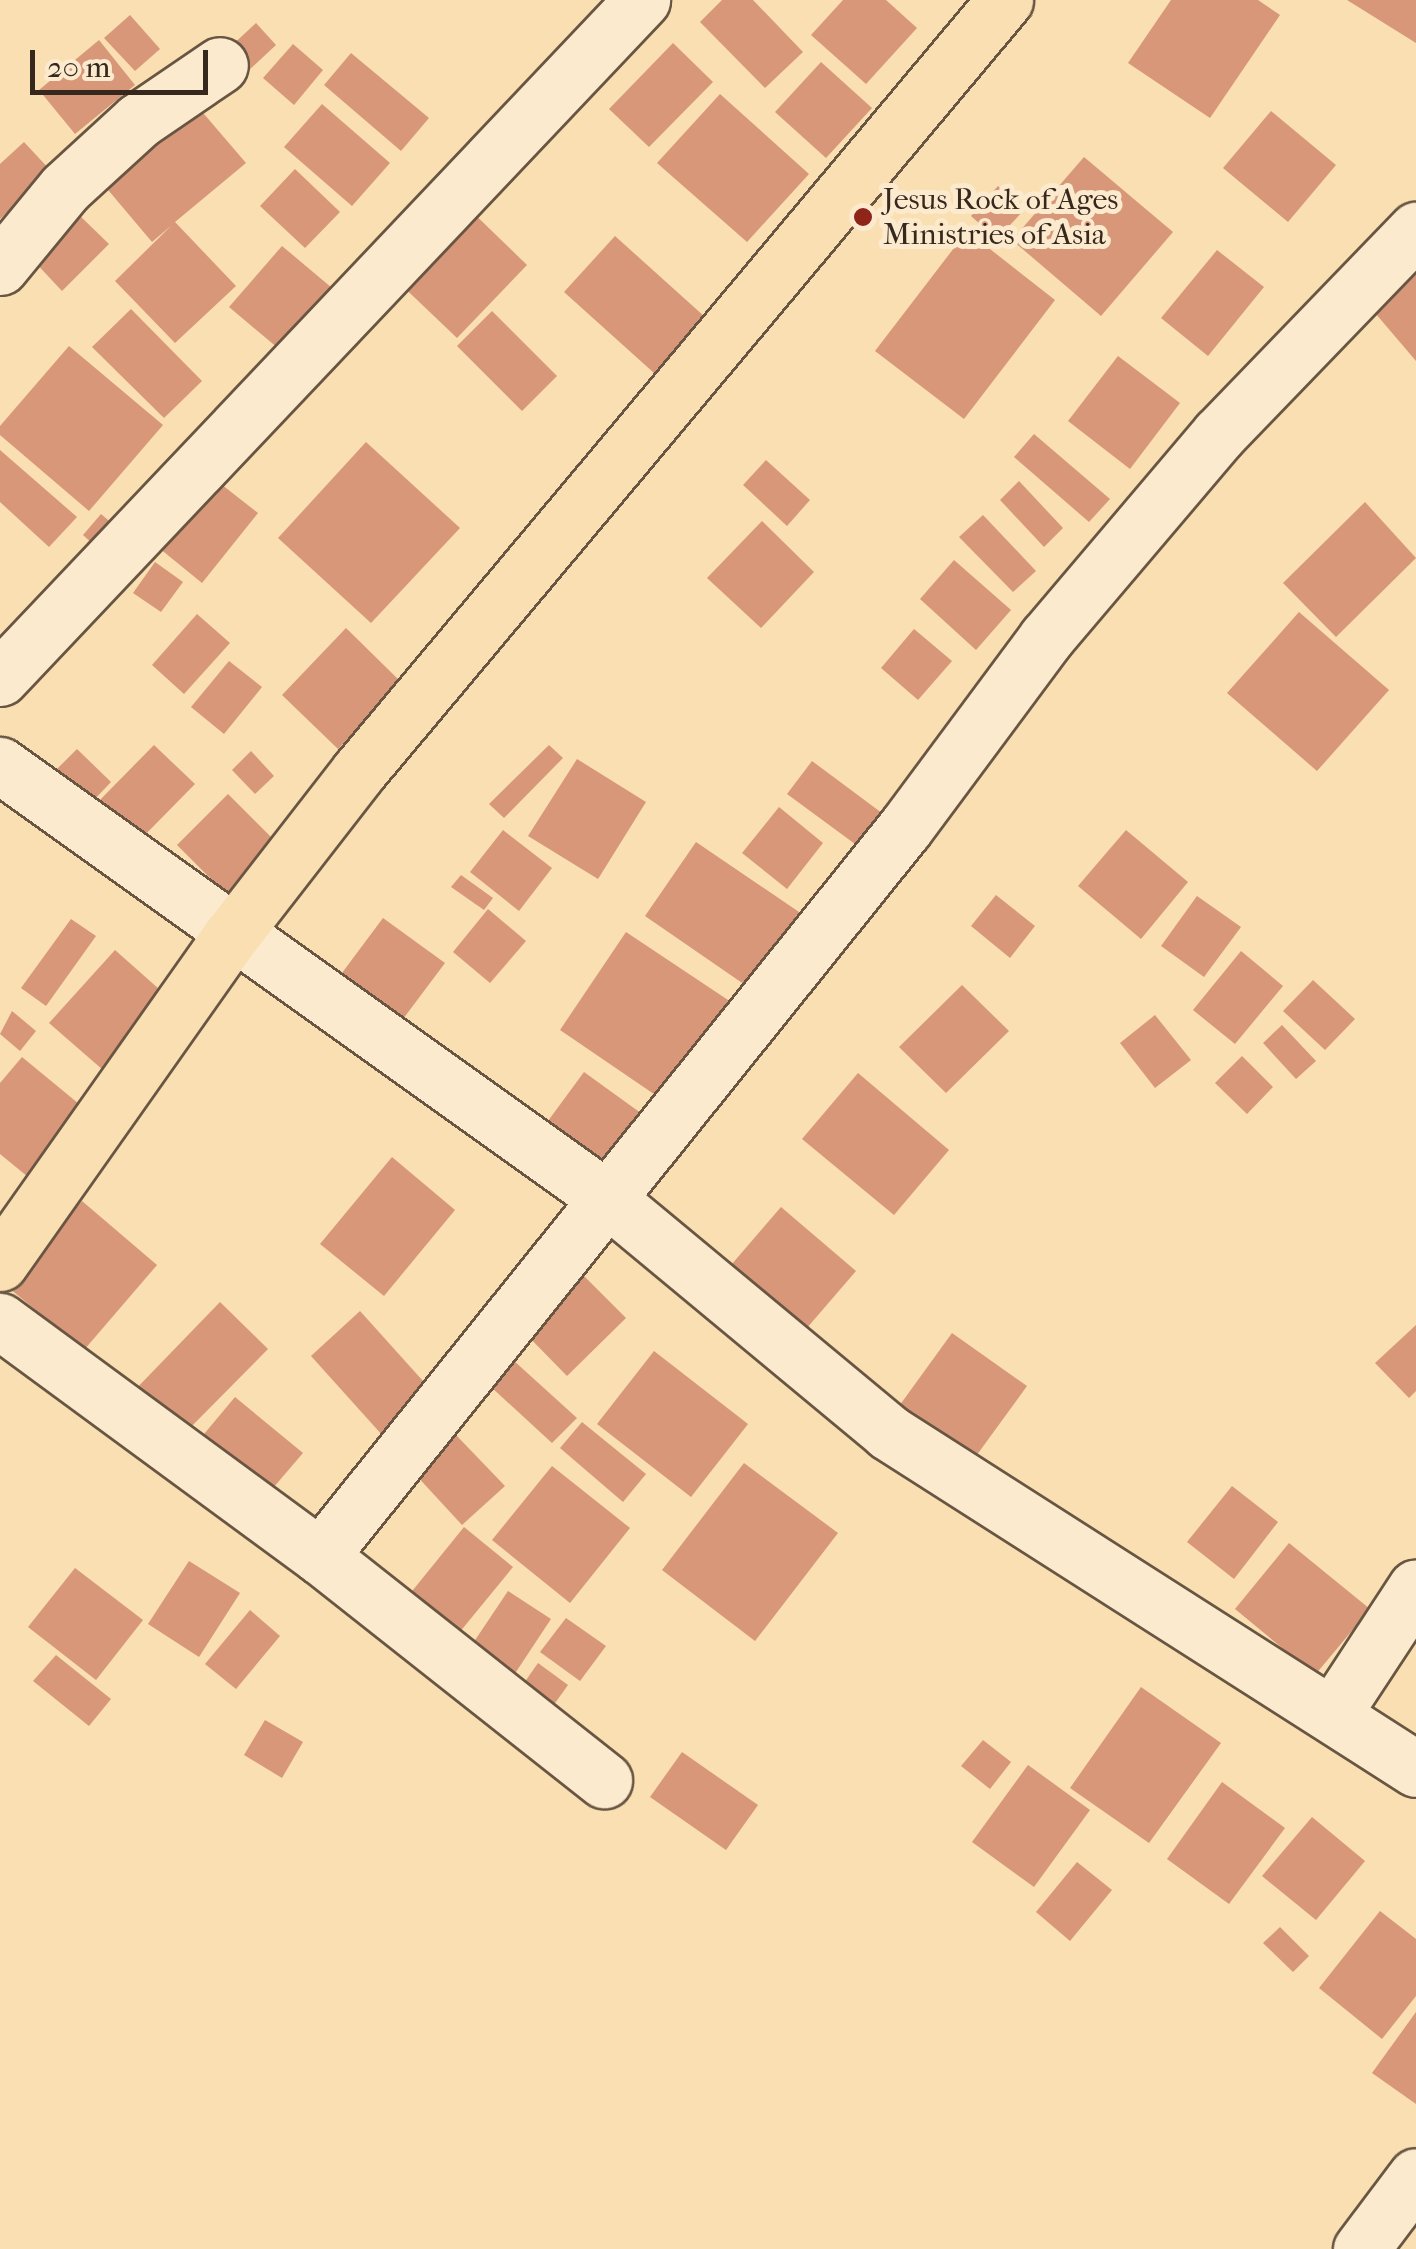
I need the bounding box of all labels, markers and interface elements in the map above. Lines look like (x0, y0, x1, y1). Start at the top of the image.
scale bar (35, 30, 212, 92)
text: 20 m (47, 50, 110, 85)
place label: Jesus Rock of Ages Ministries of Asia (883, 182, 1118, 252)
marker: Jesus Rock of Ages Ministries of Asia (852, 206, 874, 228)

